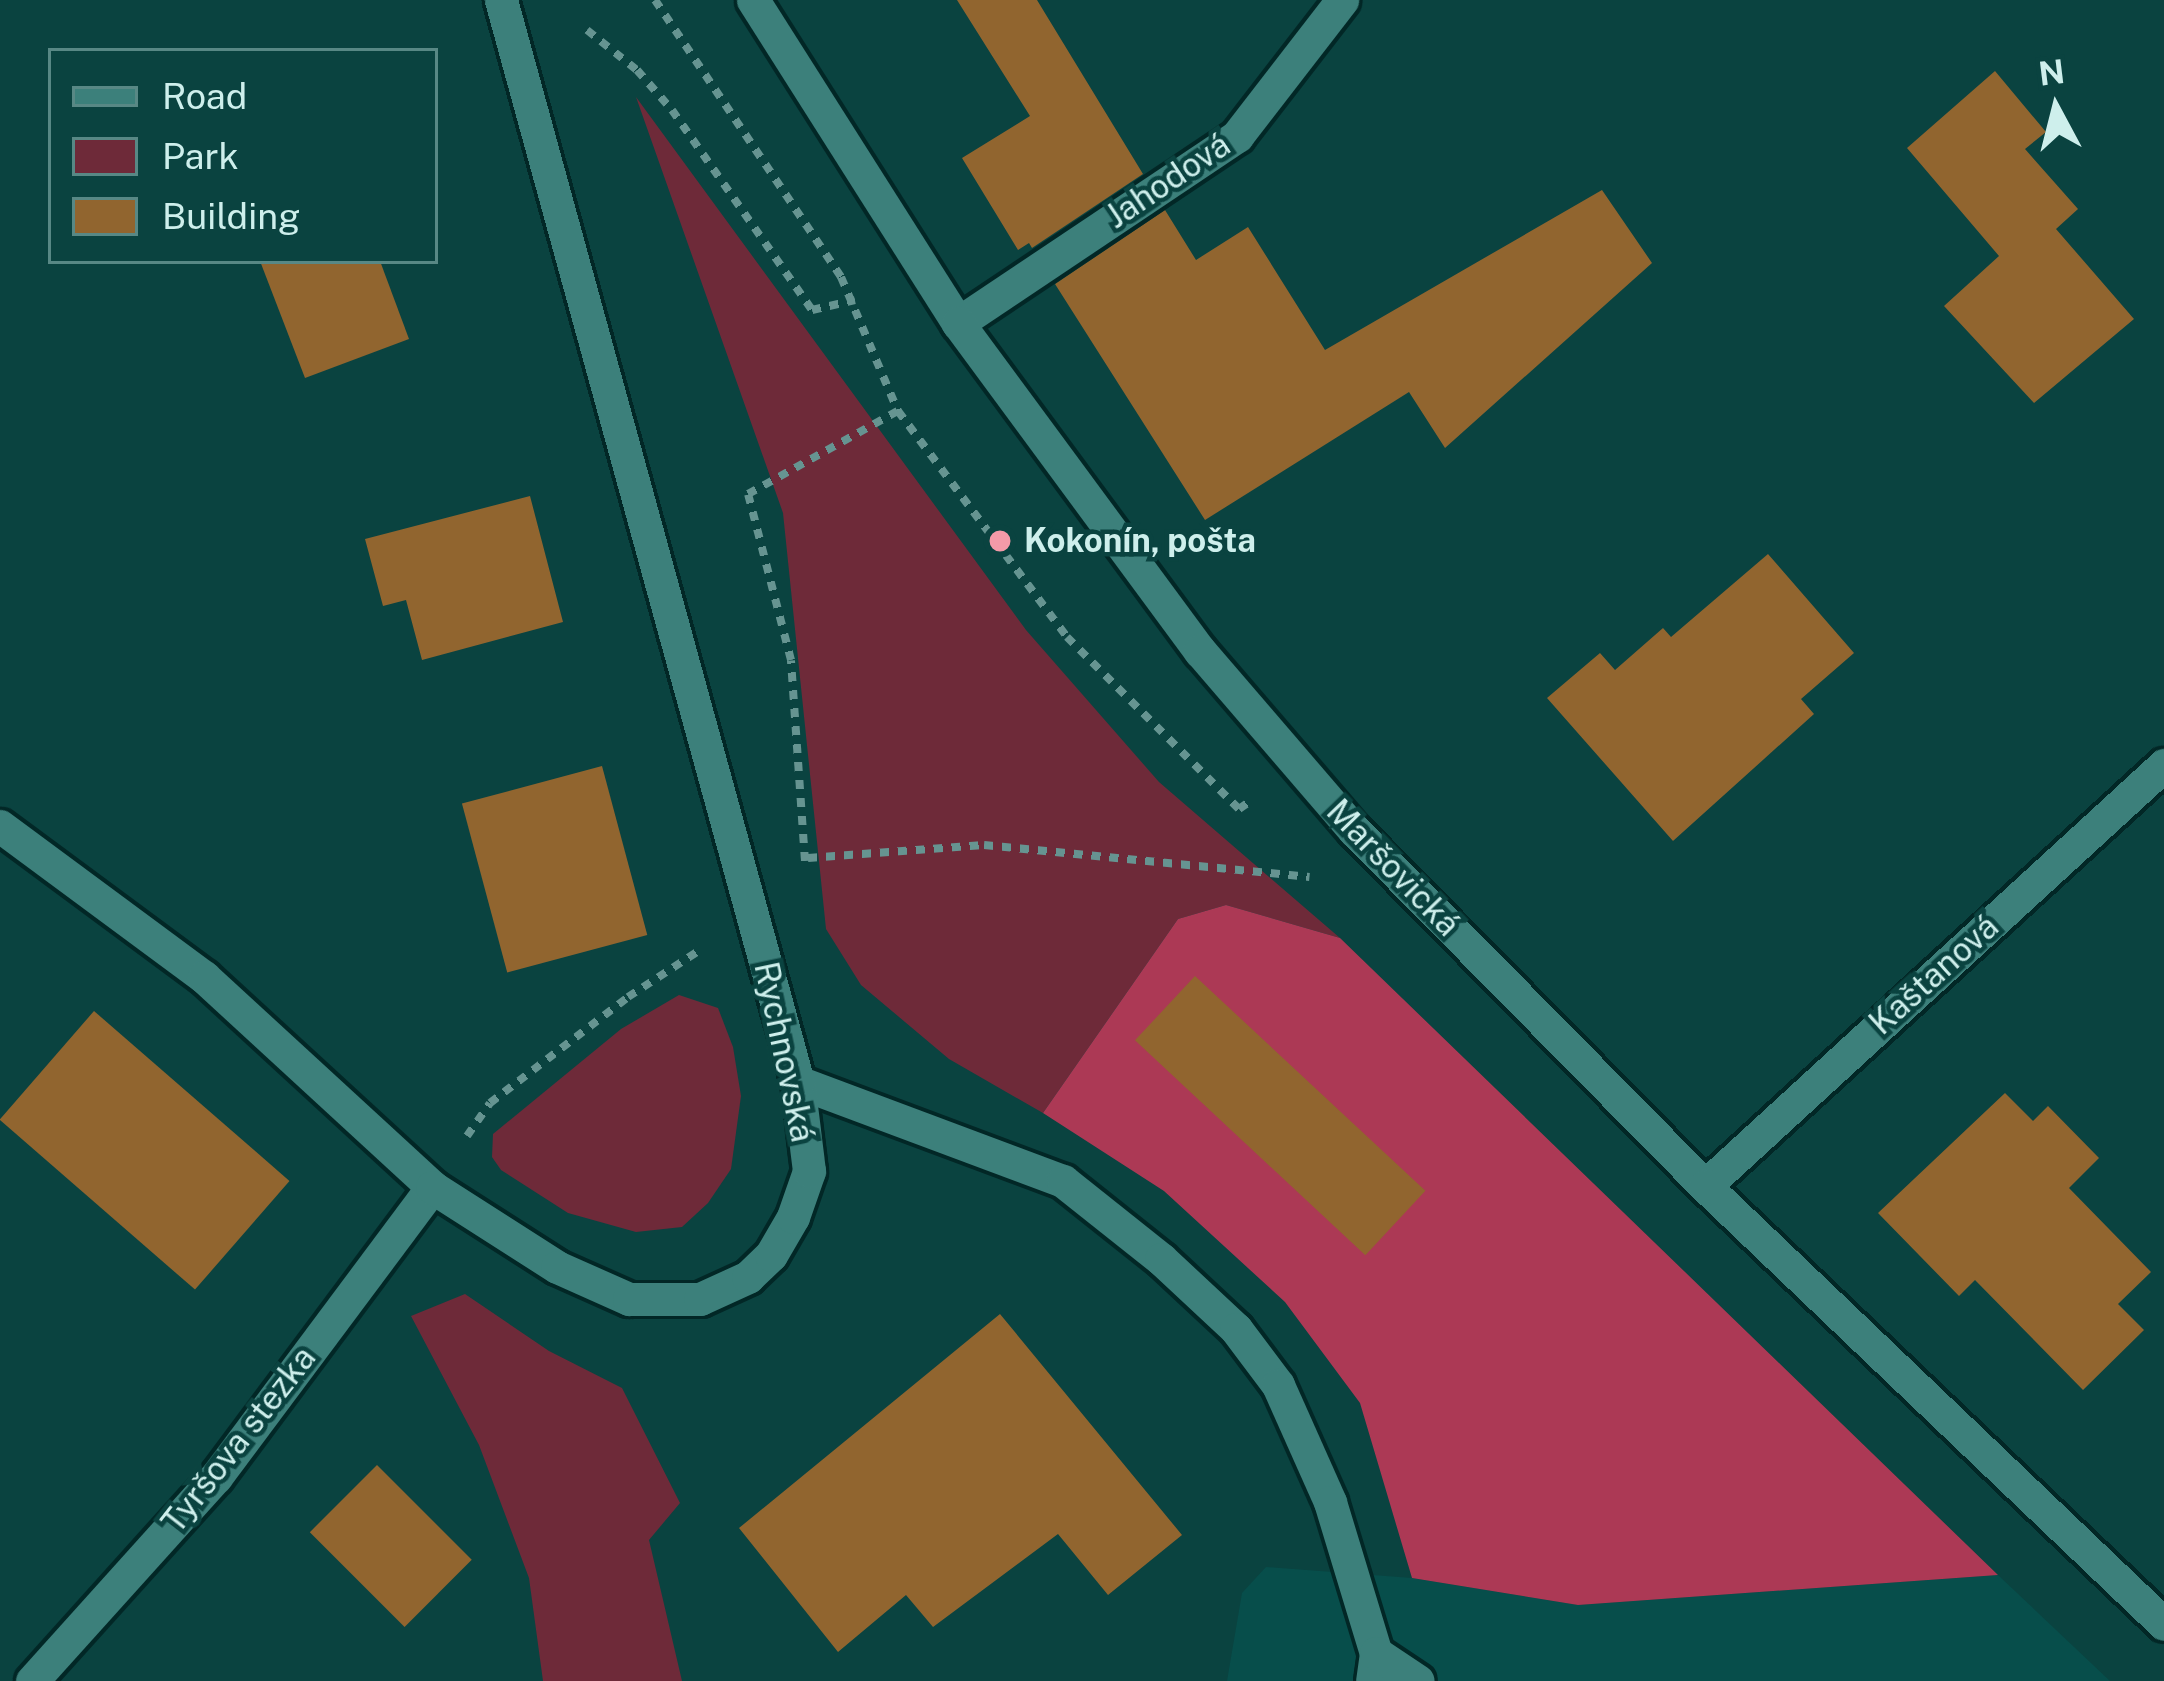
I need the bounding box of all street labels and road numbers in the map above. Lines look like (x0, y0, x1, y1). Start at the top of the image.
street label: Jahodová (1098, 125, 1238, 237)
street label: Maršovická (1318, 792, 1468, 944)
street label: Kaštanová (1861, 907, 2007, 1043)
street label: Rychnovská (746, 958, 822, 1146)
street label: Tyršova stezka (154, 1339, 324, 1541)

